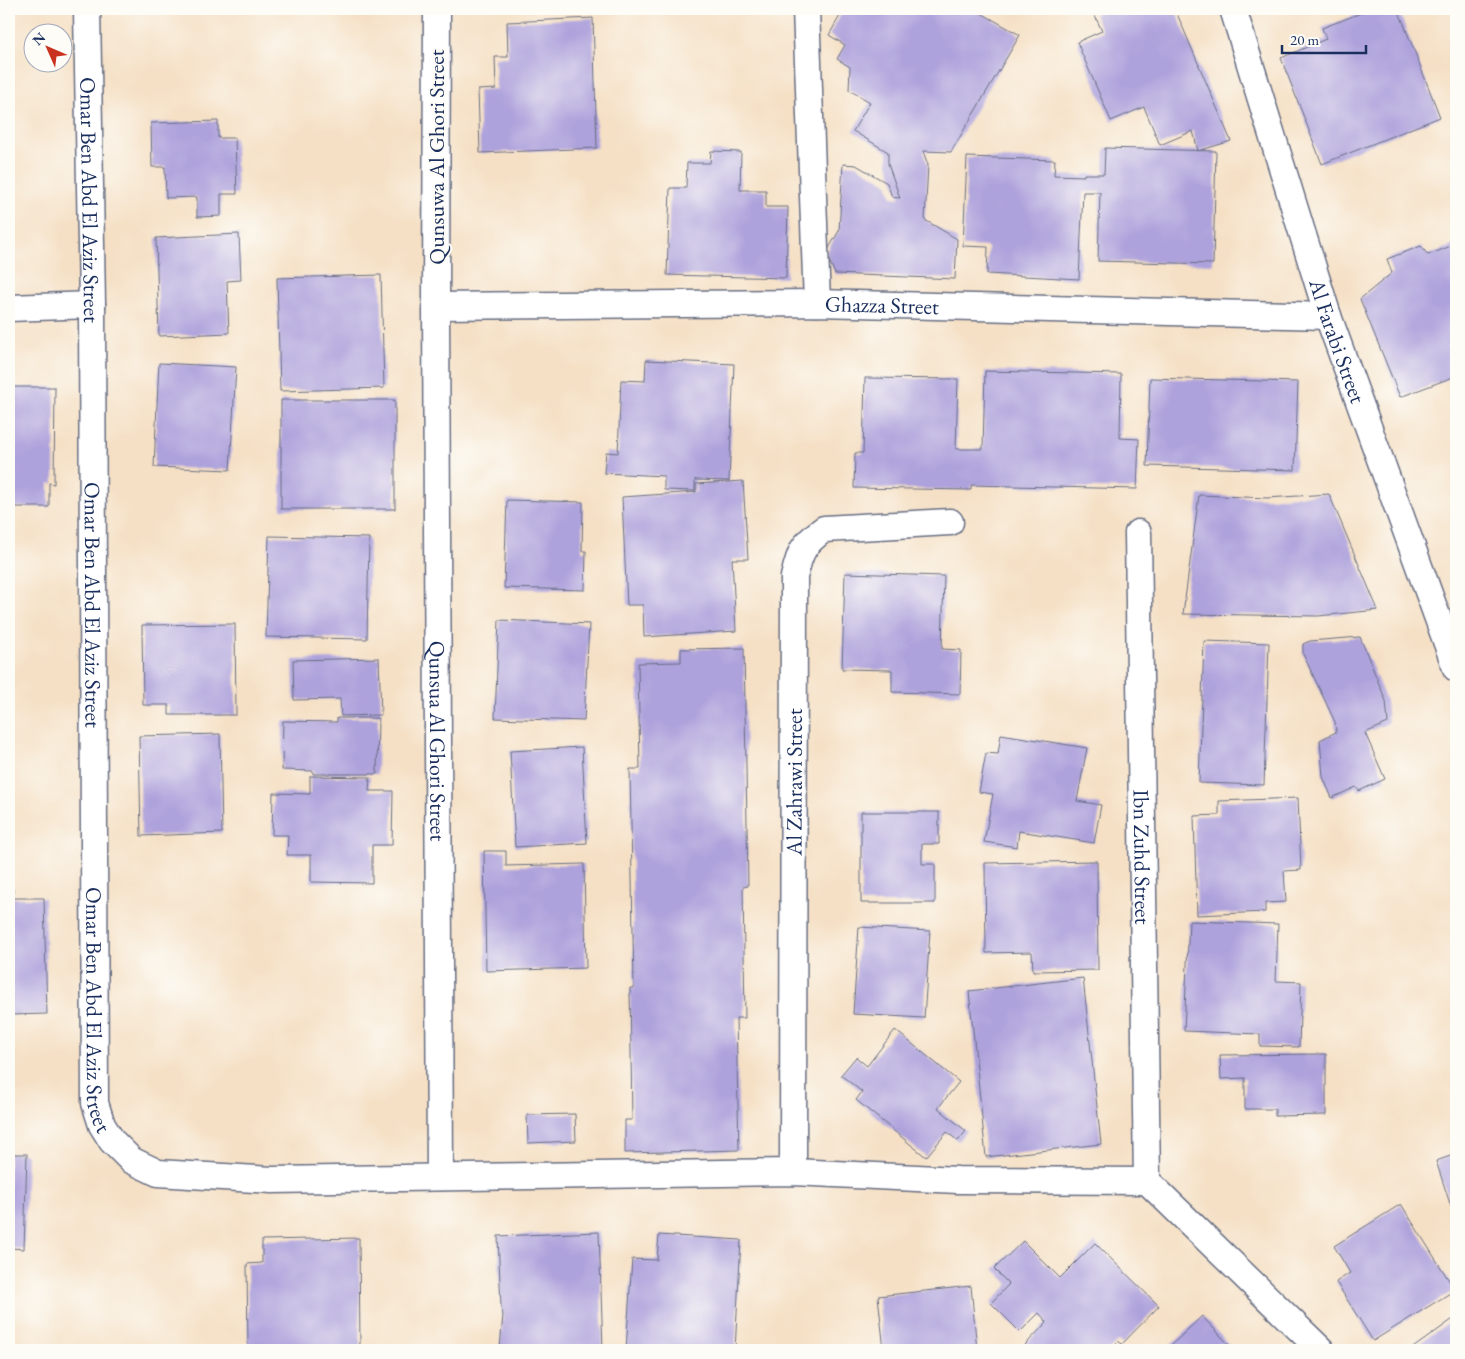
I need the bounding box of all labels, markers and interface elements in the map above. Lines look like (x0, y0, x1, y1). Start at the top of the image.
north arrow (22, 22, 72, 72)
scale bar (1282, 22, 1366, 54)
text: N (28, 28, 50, 49)
text: 20 m (1290, 30, 1319, 49)
street label: Qunsuwa Al Ghori Street (422, 49, 451, 265)
street label: Omar Ben Abd El Aziz Street (74, 77, 107, 323)
street label: Al Farabi Street (1303, 274, 1373, 407)
street label: Ghazza Street (825, 289, 939, 321)
street label: Omar Ben Abd El Aziz Street (78, 482, 108, 728)
street label: Qunsua Al Ghori Street (423, 641, 453, 841)
street label: Al Zahrawi Street (779, 708, 808, 857)
street label: Ibn Zuhd Street (1127, 789, 1158, 925)
street label: Omar Ben Abd El Aziz Street (80, 887, 118, 1139)

